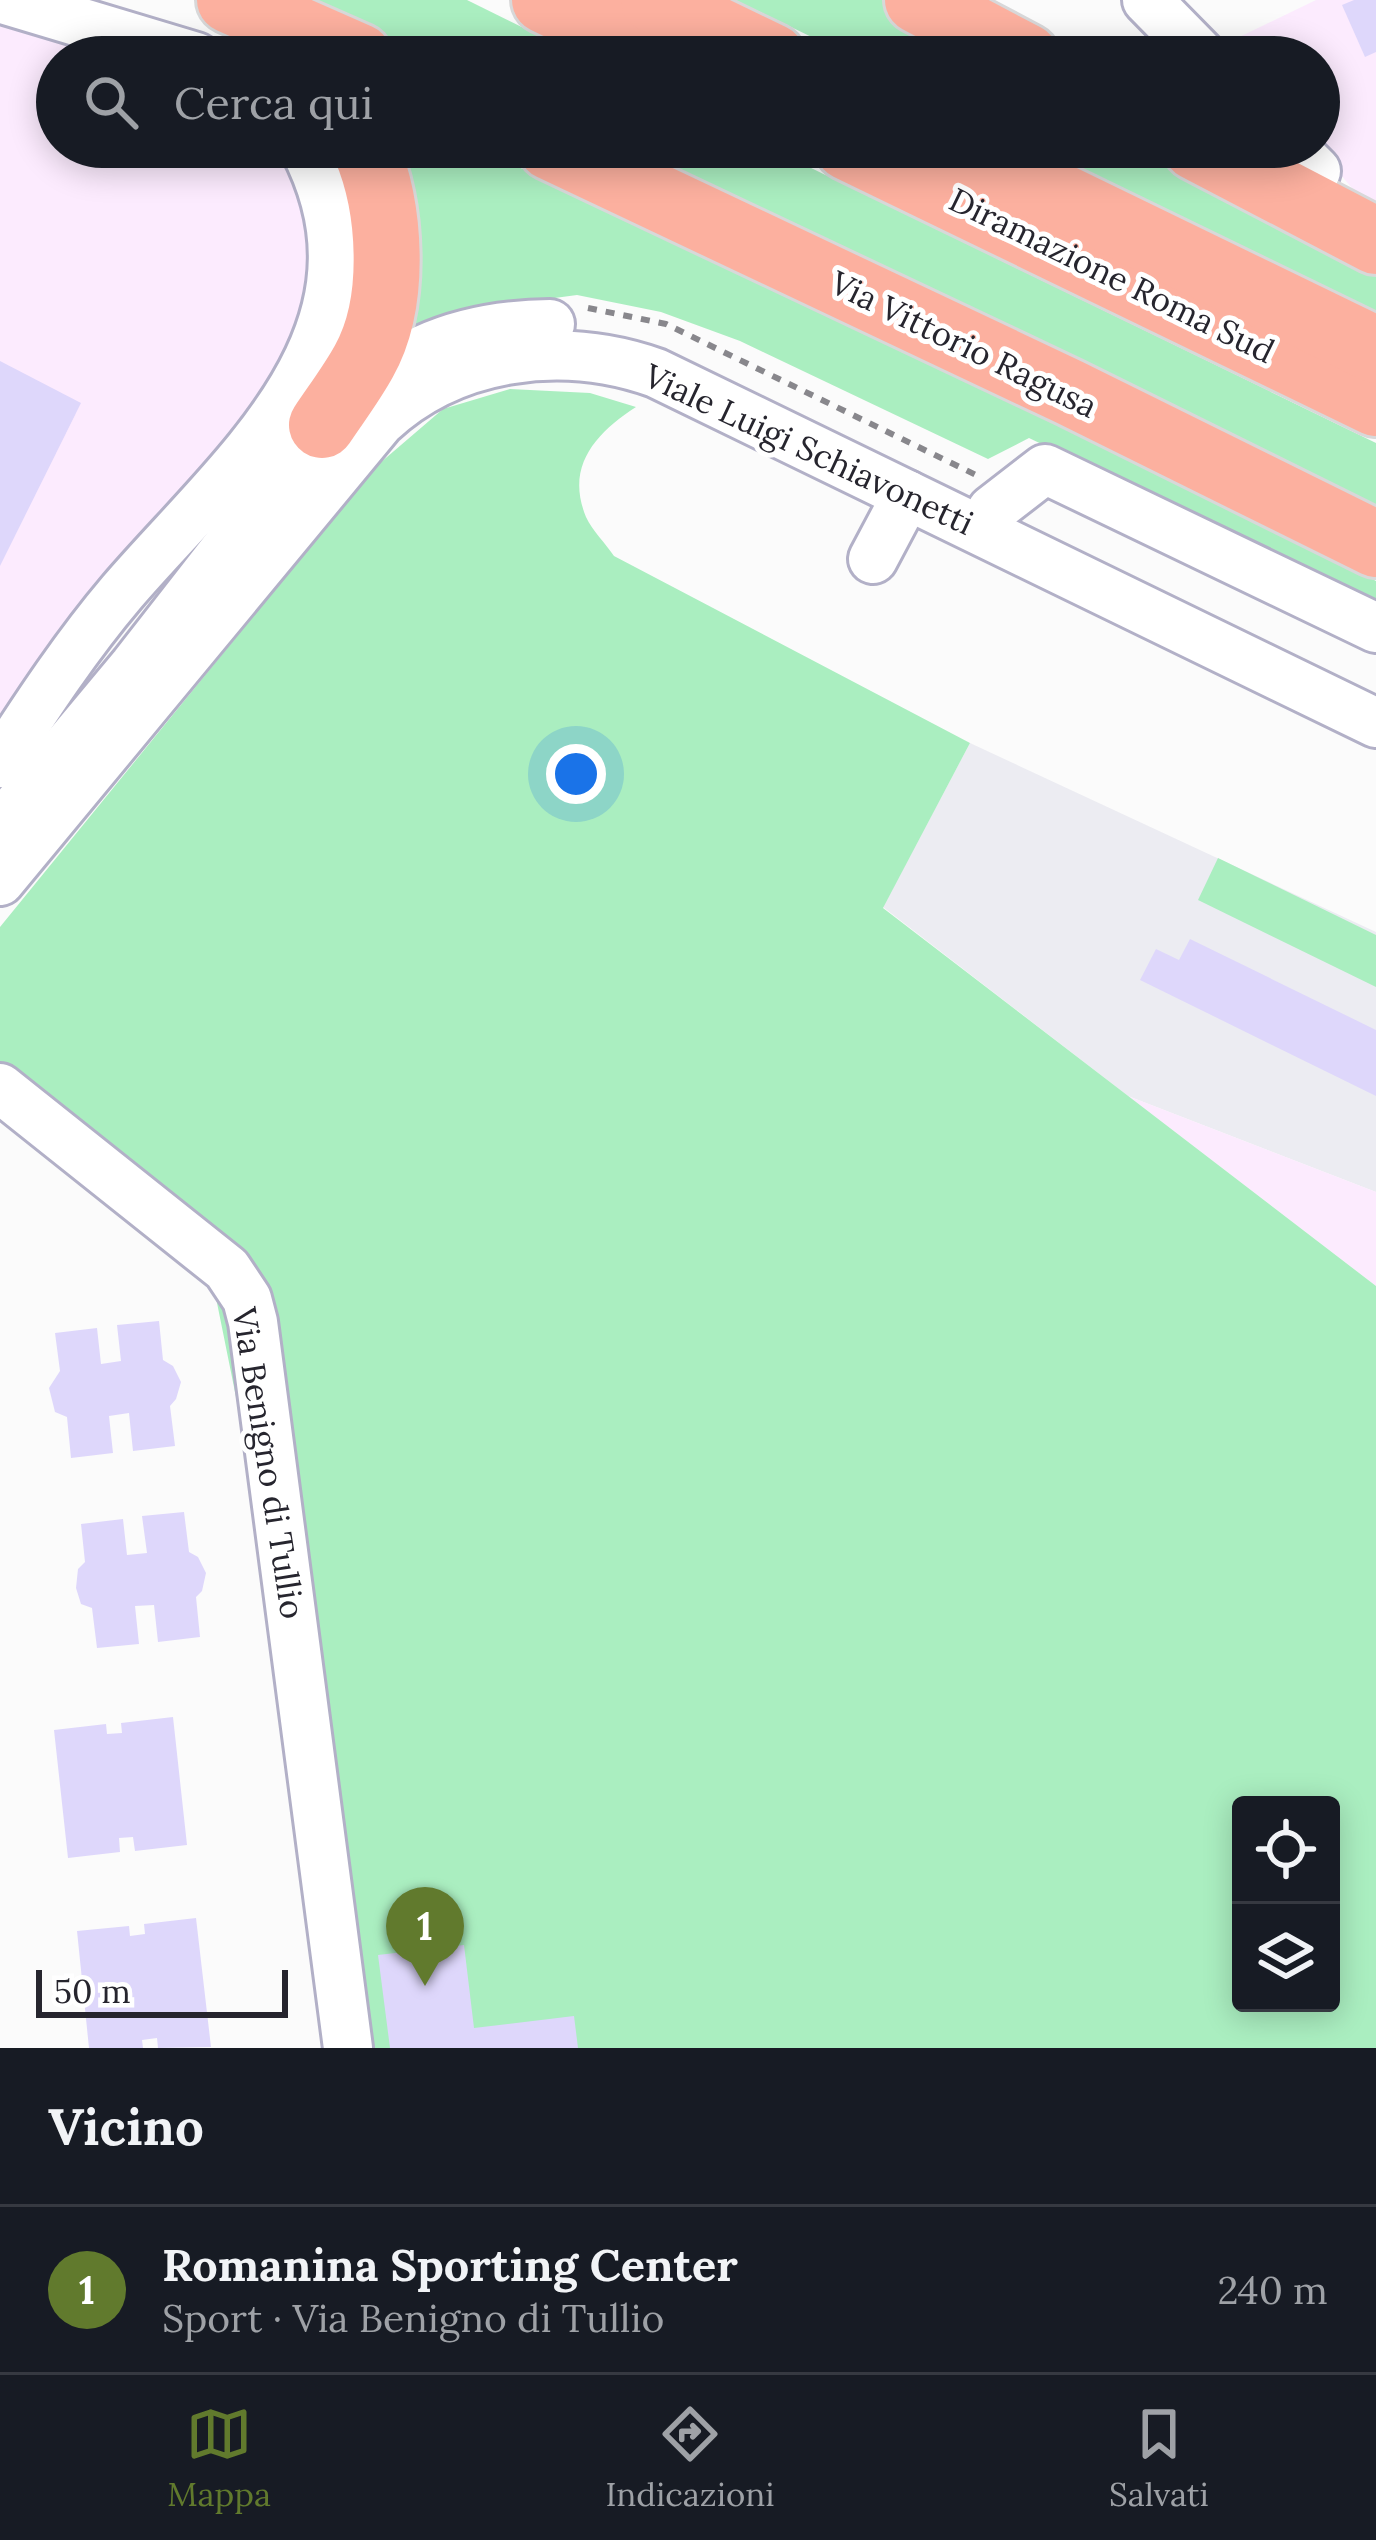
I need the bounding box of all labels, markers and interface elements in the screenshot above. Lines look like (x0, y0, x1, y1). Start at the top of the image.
search box (36, 36, 1340, 168)
icon: search (78, 69, 144, 135)
text: Cerca qui (174, 74, 373, 131)
street label: Diramazione Roma Sud (943, 178, 1281, 372)
street label: Via Vittorio Ragusa (823, 261, 1104, 427)
street label: Viale Luigi Schiavonetti (637, 354, 980, 544)
your location (546, 744, 606, 804)
street label: Via Benigno di Tullio (223, 1303, 314, 1622)
map controls (1232, 1796, 1340, 2012)
button: locate (1232, 1796, 1340, 1904)
pin: 1 (386, 1887, 464, 1986)
button: layers (1232, 1904, 1340, 2012)
scale bar (36, 1964, 288, 2017)
text: 50 m (54, 1970, 131, 2012)
text: Vicino (48, 2094, 204, 2159)
text: Romanina Sporting Center (162, 2236, 738, 2293)
text: 1 (79, 2265, 95, 2315)
text: 240 m (1217, 2265, 1328, 2315)
text: Sport · Via Benigno di Tullio (162, 2293, 664, 2343)
tab: Mappa (167, 2401, 271, 2515)
tab: Indicazioni (605, 2401, 775, 2515)
tab: Salvati (1109, 2401, 1209, 2515)

